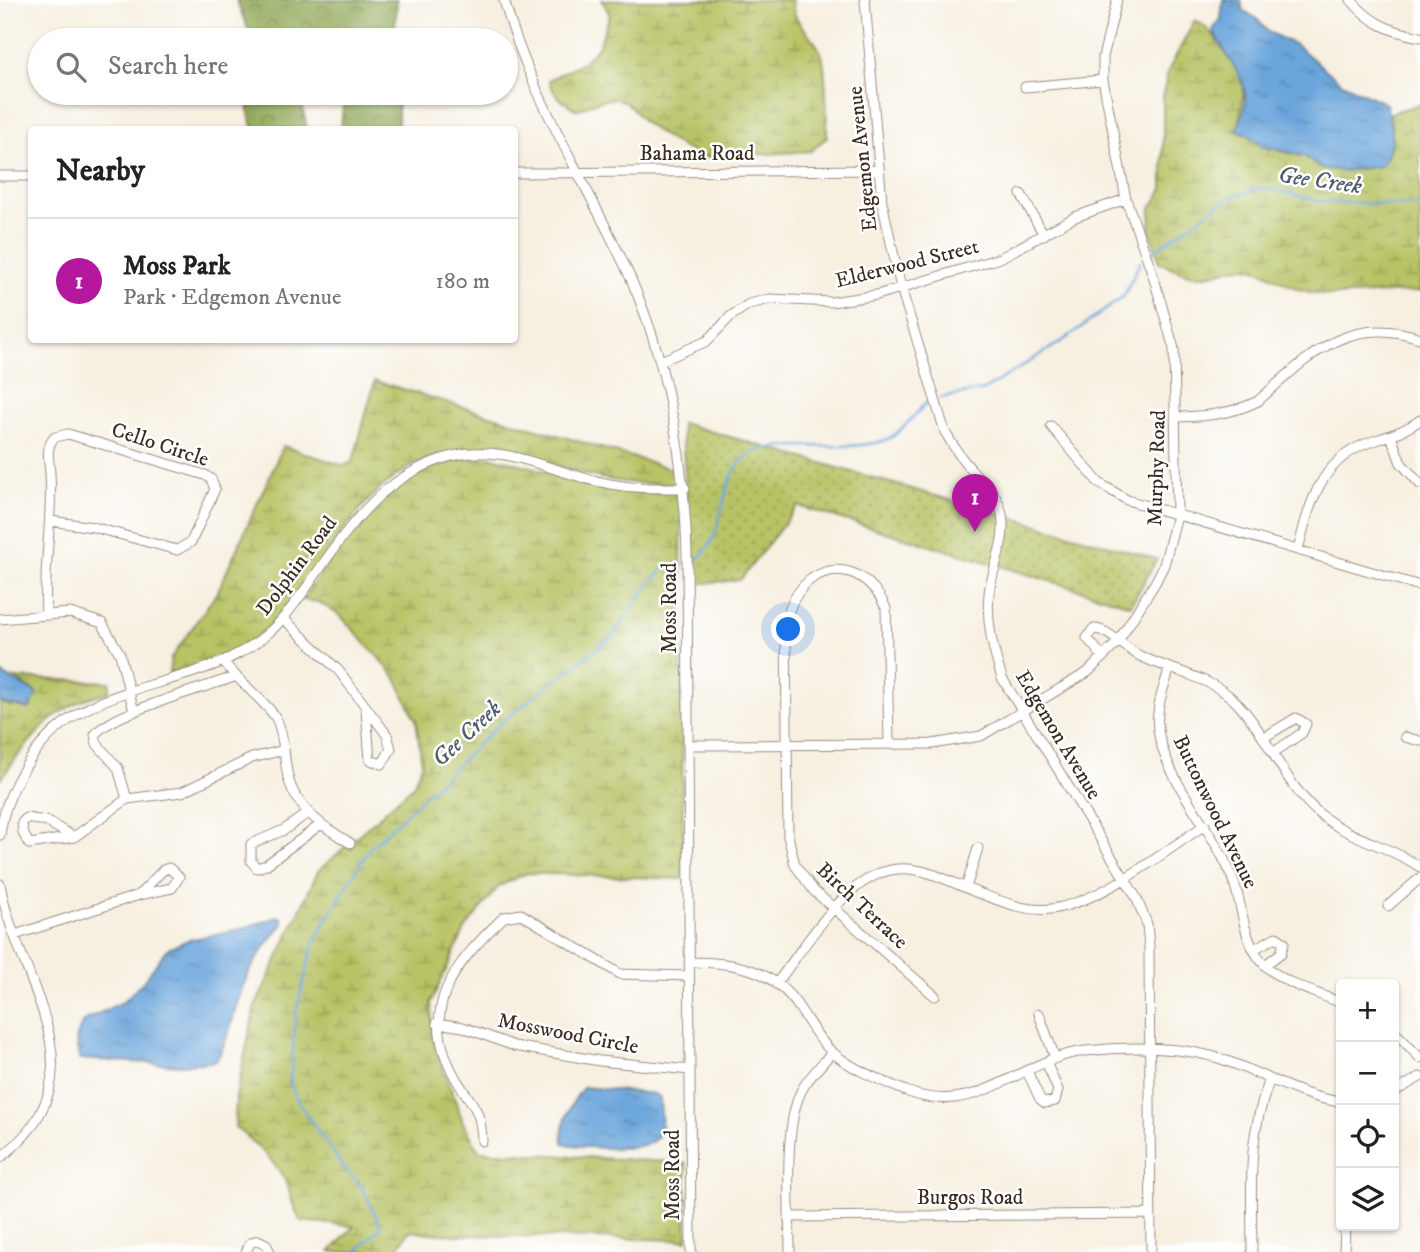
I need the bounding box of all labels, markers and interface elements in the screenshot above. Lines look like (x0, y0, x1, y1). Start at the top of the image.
search box (28, 28, 518, 105)
icon: search (52, 48, 90, 86)
text: Search here (108, 50, 228, 83)
street label: Edgemon Avenue (842, 85, 884, 233)
street label: Bahama Road (640, 141, 755, 167)
text: Nearby (56, 153, 145, 190)
water label: Gee Creek (1276, 161, 1364, 201)
street label: Elderwood Street (833, 234, 982, 294)
text: Moss Park (123, 250, 231, 283)
text: 1 (75, 267, 83, 296)
text: 180 m (435, 267, 490, 296)
text: Park · Edgemon Avenue (123, 283, 342, 312)
street label: Murphy Road (1142, 409, 1172, 526)
street label: Cello Circle (108, 417, 212, 473)
pin: 1 (952, 474, 998, 532)
street label: Dolphin Road (251, 511, 343, 621)
street label: Moss Road (657, 562, 683, 654)
your location (771, 612, 805, 646)
street label: Edgemon Avenue (1009, 666, 1107, 805)
water label: Gee Creek (426, 694, 508, 773)
street label: Buttonwood Avenue (1167, 731, 1263, 893)
street label: Birch Terrace (811, 857, 913, 955)
map controls (1336, 979, 1399, 1231)
button: + (1336, 979, 1399, 1042)
street label: Mosswood Circle (495, 1008, 641, 1060)
button: − (1336, 1042, 1399, 1105)
button: locate (1336, 1105, 1399, 1168)
street label: Moss Road (660, 1129, 686, 1221)
button: layers (1336, 1168, 1399, 1231)
street label: Burgos Road (917, 1185, 1024, 1211)

